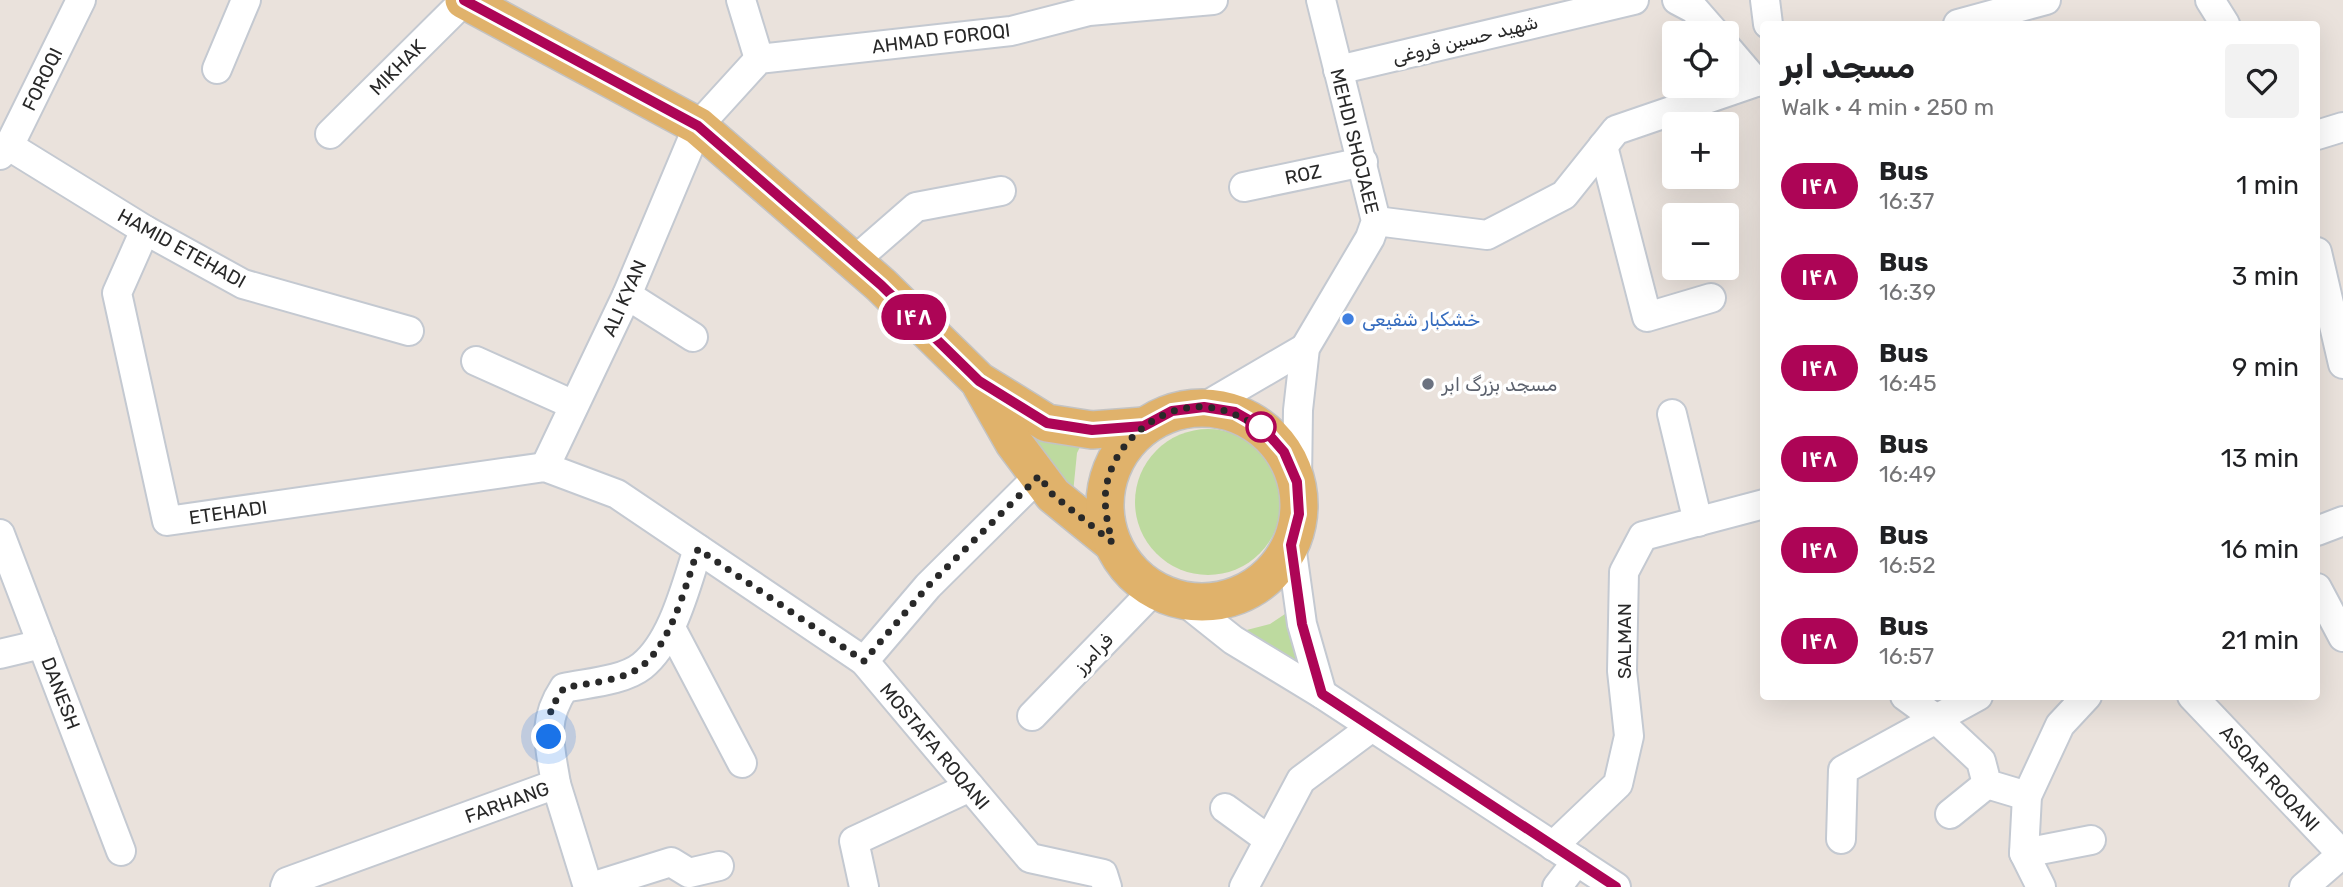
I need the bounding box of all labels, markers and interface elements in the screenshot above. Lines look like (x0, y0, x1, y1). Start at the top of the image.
street label: شهید حسین فروغی (1390, 10, 1541, 69)
street label: AHMAD FOROQI (871, 19, 1011, 58)
map controls (1662, 21, 1739, 280)
button: locate (1662, 21, 1739, 98)
street label: MIKHAK (365, 34, 430, 100)
street label: FOROQI (17, 44, 68, 114)
button: heart (2225, 44, 2299, 118)
text: مسجد ابر (1781, 47, 1915, 86)
street label: MEHDI SHOJAEE (1325, 66, 1384, 216)
text: Walk · 4 min · 250 m (1781, 93, 1994, 121)
button: + (1662, 112, 1739, 189)
text: Bus (1879, 156, 1928, 187)
street label: ROZ (1283, 159, 1323, 190)
text: 1 min (2236, 170, 2299, 201)
text: ۱۴۸ (1801, 172, 1838, 200)
text: 16:37 (1879, 187, 1934, 215)
button: − (1662, 203, 1739, 280)
street label: HAMID ETEHADI (114, 204, 250, 293)
text: Bus (1879, 247, 1928, 278)
street label: ALI KYAN (597, 256, 652, 340)
text: 3 min (2232, 261, 2299, 292)
text: ۱۴۸ (1801, 263, 1838, 291)
text: 16:39 (1879, 278, 1936, 306)
line badge: ۱۴۸ (874, 294, 954, 340)
text: ۱۴۸ (895, 303, 933, 331)
place label: خشکبار شفیعی (1362, 308, 1480, 331)
marker: خشکبار شفیعی (1340, 311, 1356, 327)
text: Bus (1879, 338, 1928, 369)
text: 9 min (2232, 352, 2299, 383)
text: ۱۴۸ (1801, 354, 1838, 382)
text: 16:45 (1879, 369, 1937, 397)
place label: مسجد بزرگ ابر (1441, 373, 1557, 396)
marker: مسجد بزرگ ابر (1420, 376, 1436, 392)
unlabelled marker (1246, 412, 1276, 442)
text: Bus (1879, 429, 1928, 460)
text: 13 min (2221, 443, 2299, 474)
text: ۱۴۸ (1801, 445, 1838, 473)
text: 16:49 (1879, 460, 1936, 488)
street label: ETEHADI (188, 496, 269, 529)
text: Bus (1879, 520, 1928, 551)
text: 16 min (2221, 534, 2299, 565)
text: ۱۴۸ (1801, 536, 1838, 564)
text: 16:52 (1879, 551, 1936, 579)
street label: SALMAN (1613, 603, 1636, 679)
text: Bus (1879, 611, 1928, 642)
text: 21 min (2221, 625, 2299, 656)
text: ۱۴۸ (1801, 627, 1838, 655)
street label: فرامرز (1068, 629, 1118, 679)
text: 16:57 (1879, 642, 1934, 670)
street label: DANESH (36, 654, 85, 733)
street label: MOSTAFA ROQANI (875, 678, 994, 814)
your location (531, 719, 566, 754)
street label: ASQAR ROQANI (2215, 721, 2324, 836)
street label: FARHANG (462, 777, 552, 828)

